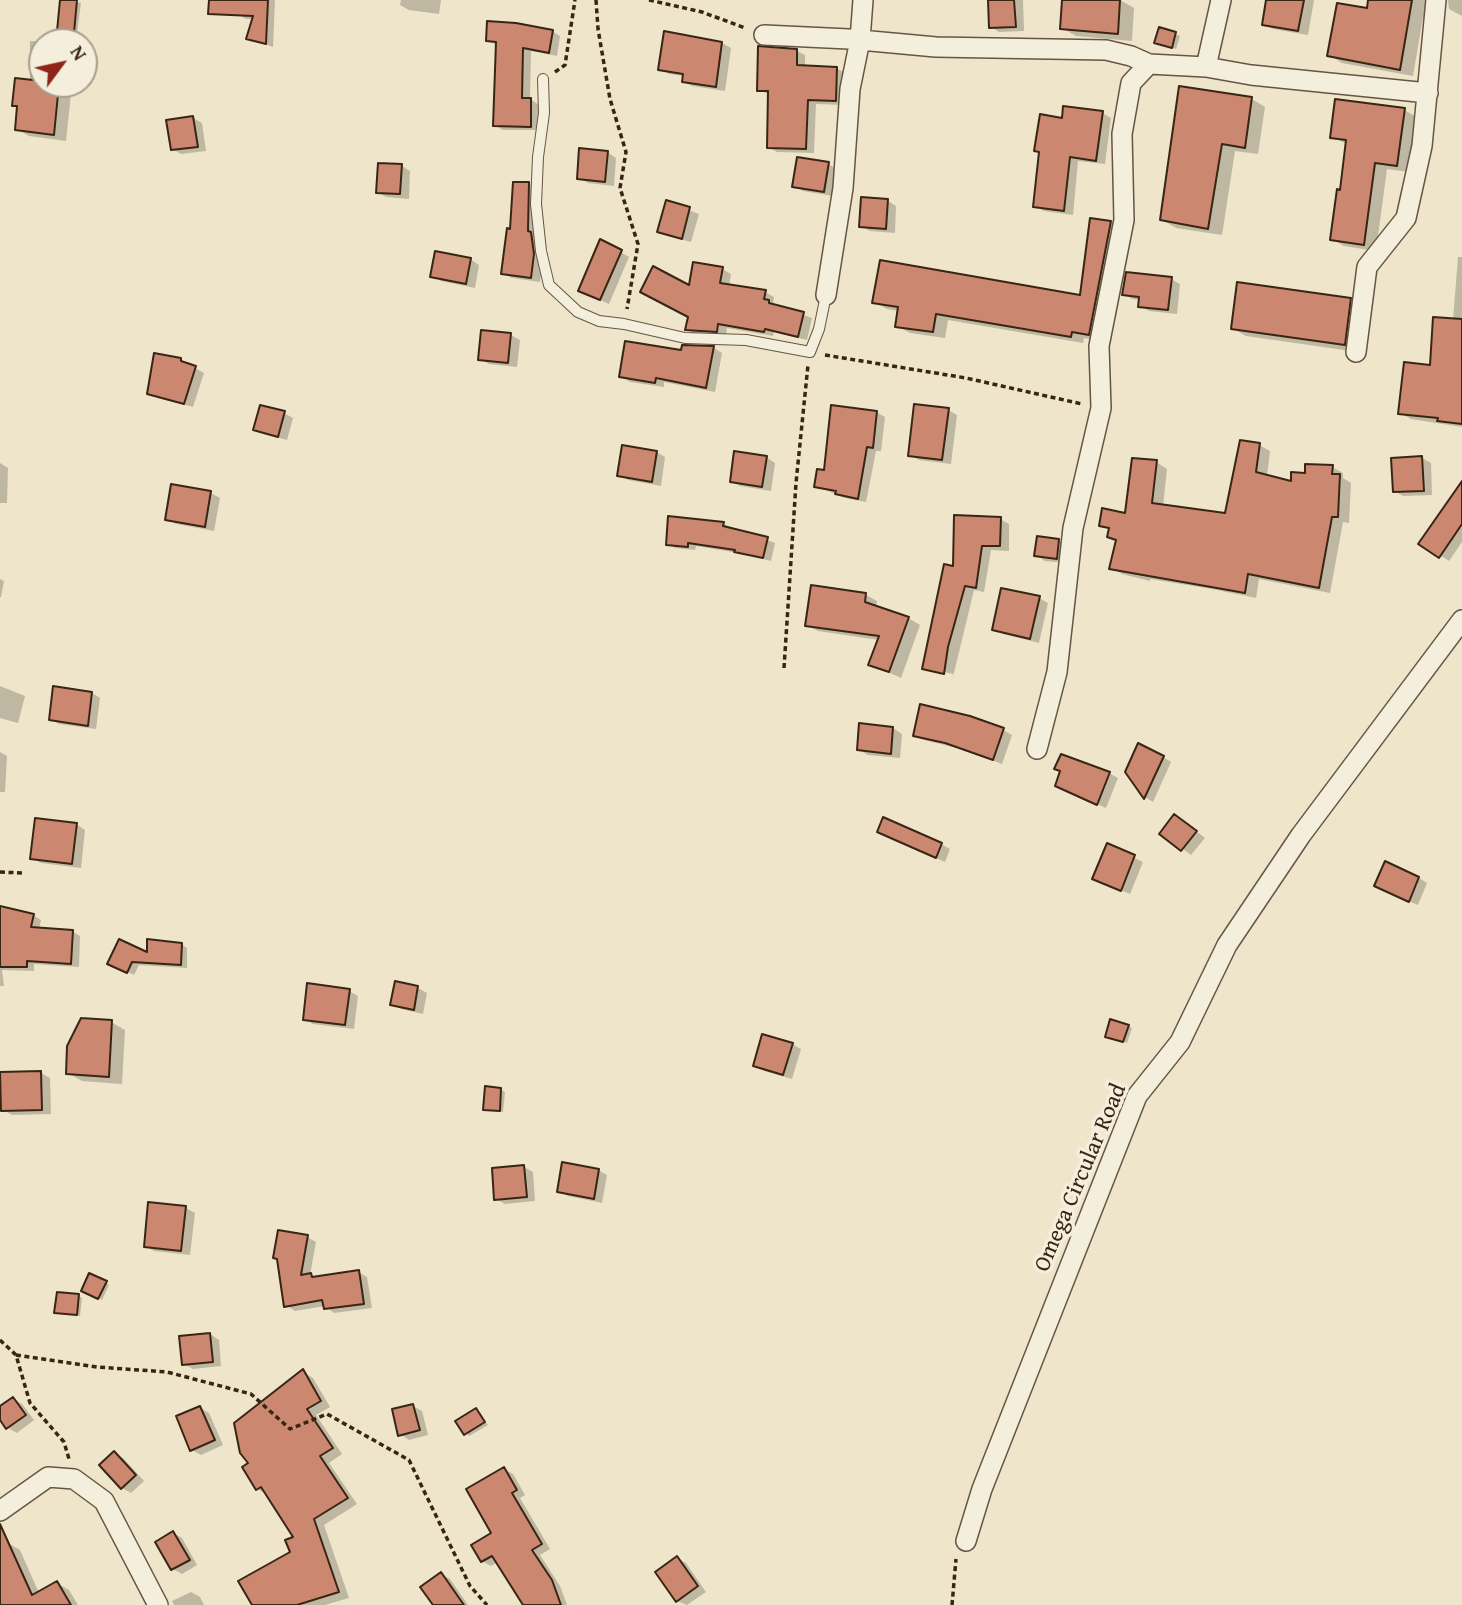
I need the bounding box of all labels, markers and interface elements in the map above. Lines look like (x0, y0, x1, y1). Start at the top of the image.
north arrow (28, 28, 98, 98)
text: N (64, 40, 94, 66)
street label: Omega Circular Road (1029, 1080, 1133, 1276)

